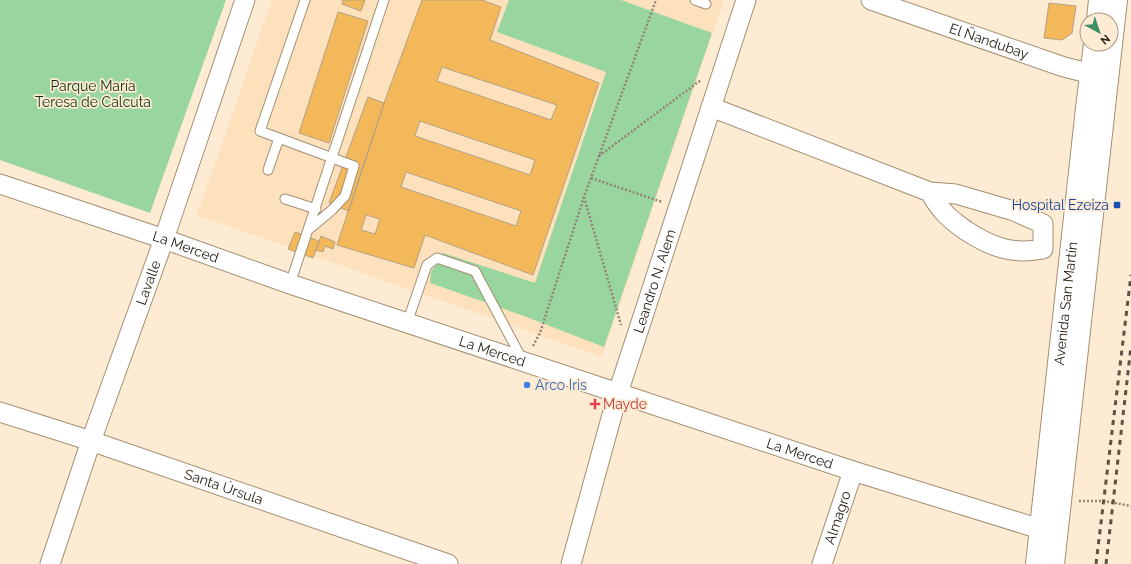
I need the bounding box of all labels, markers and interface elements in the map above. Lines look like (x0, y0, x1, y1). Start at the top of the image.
north arrow (1079, 12, 1119, 52)
street label: El Ñandubay (947, 20, 1031, 62)
text: N (1098, 32, 1113, 47)
park label: Parque María Teresa de Calcuta (35, 78, 151, 110)
place label: Hospital Ezeiza (1012, 197, 1109, 213)
marker: Hospital Ezeiza (1112, 200, 1122, 210)
street label: Leandro N. Alem (630, 227, 679, 335)
street label: La Merced (151, 228, 221, 266)
street label: Avenida San Martín (1051, 241, 1080, 366)
street label: Lavalle (133, 258, 164, 307)
street label: La Merced (457, 333, 528, 370)
place label: Arco Iris (535, 377, 587, 393)
marker: Arco Iris (522, 380, 532, 390)
place label: Mayde (603, 396, 647, 412)
marker: Mayde (590, 399, 600, 409)
street label: La Merced (765, 435, 835, 472)
street label: Santa Úrsula (182, 466, 265, 508)
street label: Almagro (821, 489, 854, 546)

